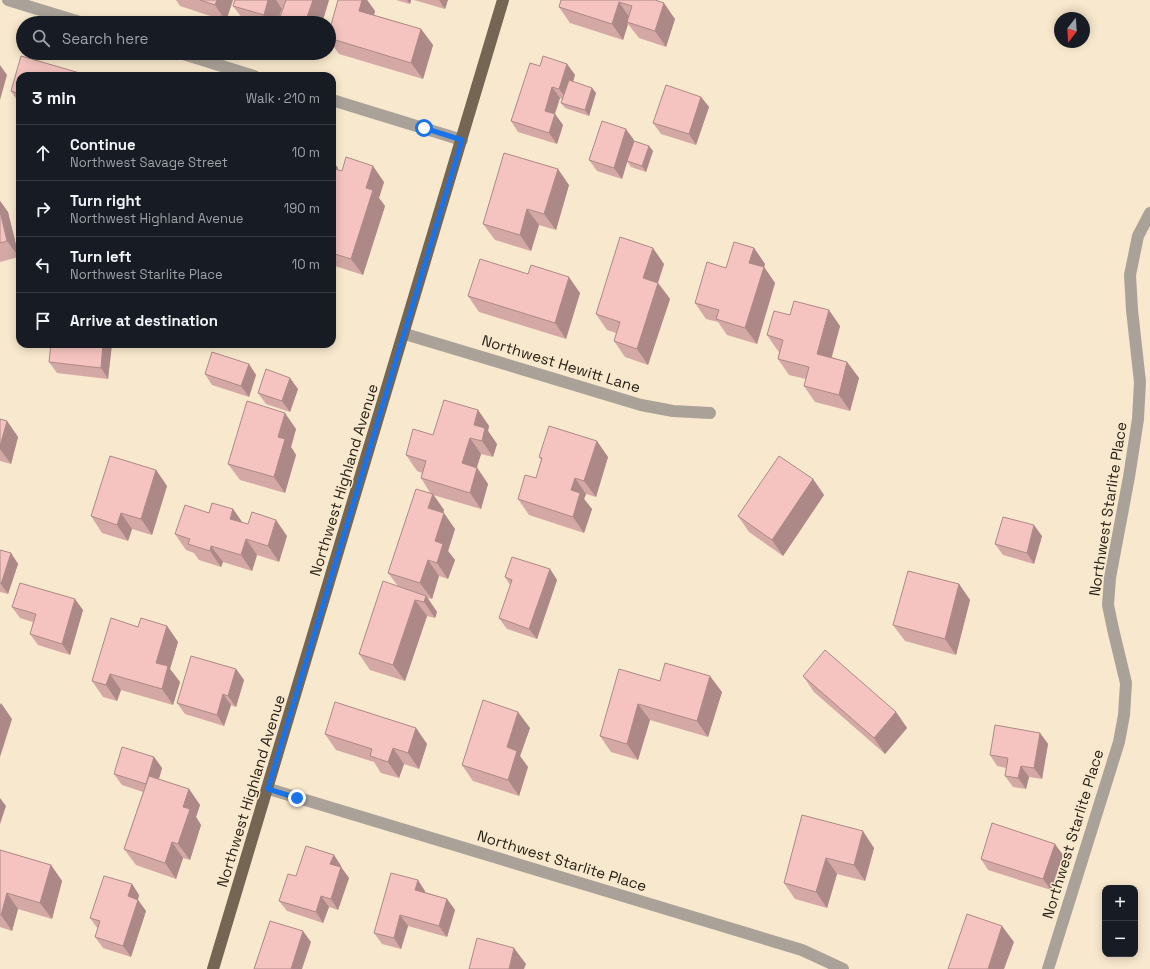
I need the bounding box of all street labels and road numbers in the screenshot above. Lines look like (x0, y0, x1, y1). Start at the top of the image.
street label: Northwest Hewitt Lane (480, 330, 643, 397)
street label: Northwest Highland Avenue (305, 381, 382, 578)
street label: Northwest Starlite Place (1084, 420, 1131, 597)
street label: Northwest Highland Avenue (212, 692, 289, 889)
street label: Northwest Starlite Place (1038, 747, 1107, 921)
street label: Northwest Starlite Place (475, 826, 649, 895)

